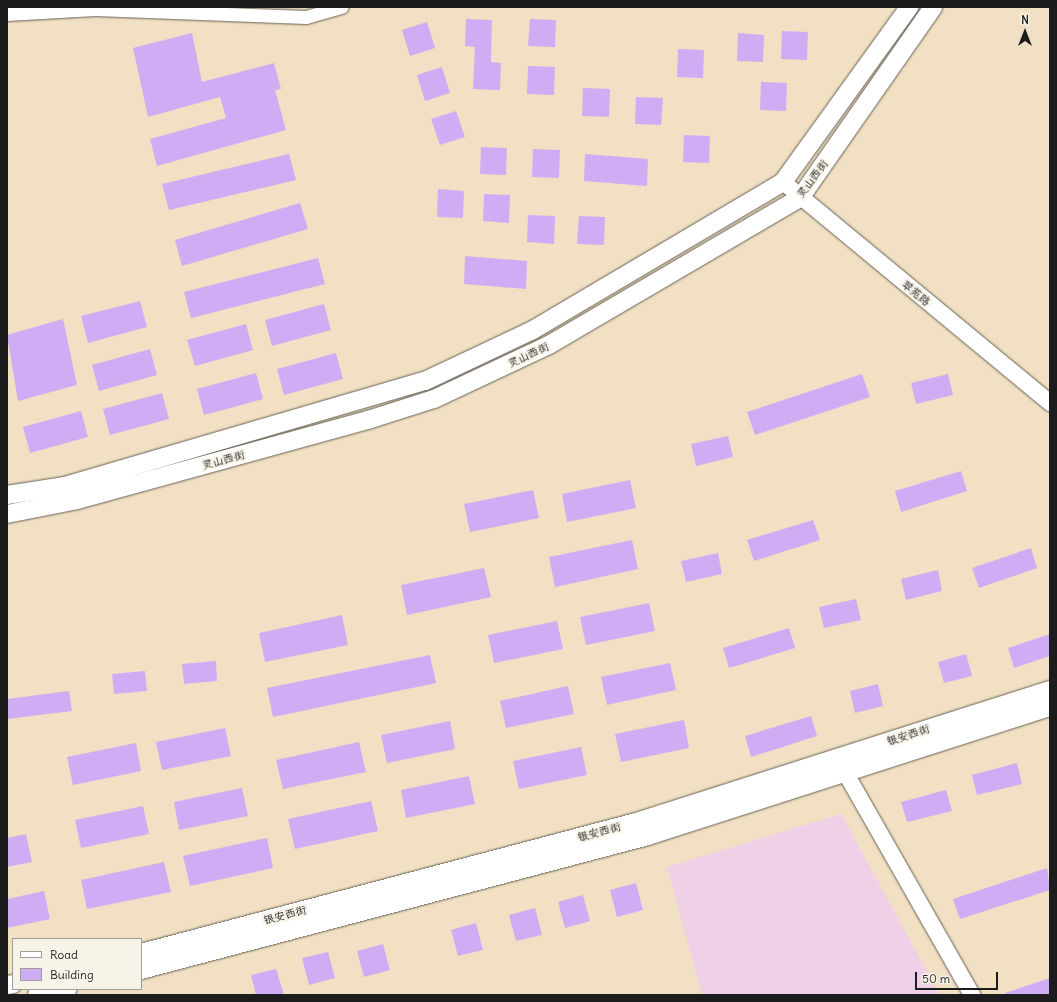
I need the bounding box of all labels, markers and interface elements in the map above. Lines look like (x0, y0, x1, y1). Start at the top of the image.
north arrow (1005, 12, 1045, 52)
text: N (1021, 13, 1029, 27)
street label: 灵山西街 (793, 157, 831, 201)
street label: 翠苑路 (899, 277, 933, 309)
street label: 灵山西街 (505, 340, 551, 370)
street label: 灵山西街 (200, 448, 246, 472)
street label: 银安西街 (885, 722, 931, 748)
street label: 银安西街 (576, 820, 622, 844)
street label: 银安西街 (262, 903, 308, 927)
legend (12, 938, 142, 990)
text: Road (50, 947, 78, 962)
scale bar (917, 964, 1000, 990)
text: Building (50, 967, 94, 982)
text: 50 m (922, 971, 950, 986)

